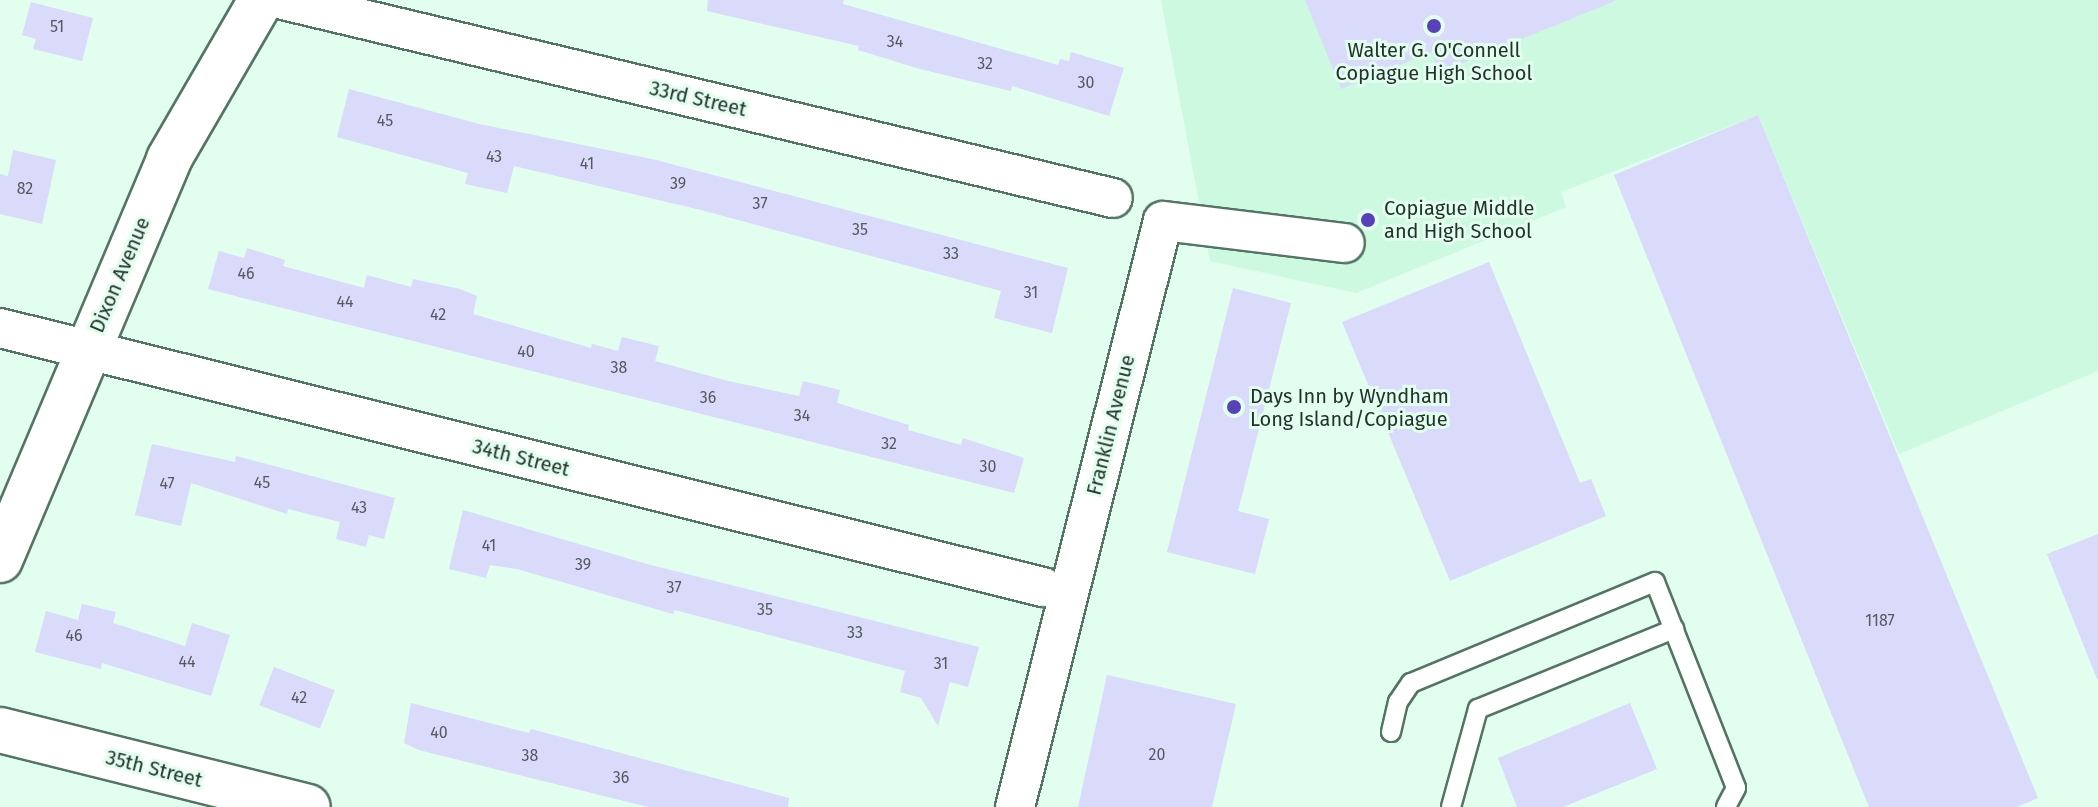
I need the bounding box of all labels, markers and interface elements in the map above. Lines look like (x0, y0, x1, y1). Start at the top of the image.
house number: 51 (50, 17, 64, 37)
marker: Walter G. O'Connell Copiague High School (1425, 17, 1443, 35)
house number: 34 (887, 32, 903, 52)
place label: Walter G. O'Connell Copiague High School (1336, 38, 1532, 85)
house number: 32 (977, 54, 993, 74)
house number: 30 (1078, 73, 1094, 93)
street label: 33rd Street (647, 76, 749, 122)
house number: 45 (377, 111, 393, 131)
house number: 43 (486, 147, 502, 167)
house number: 41 (580, 154, 594, 174)
house number: 39 (670, 174, 686, 194)
house number: 82 (17, 179, 33, 199)
house number: 37 (752, 194, 768, 214)
place label: Copiague Middle and High School (1384, 196, 1534, 243)
marker: Copiague Middle and High School (1359, 211, 1377, 229)
street label: Dixon Avenue (85, 214, 155, 336)
house number: 35 (852, 220, 868, 240)
house number: 33 (943, 244, 959, 264)
house number: 46 (237, 264, 255, 284)
house number: 31 (1024, 283, 1038, 303)
house number: 44 (336, 292, 354, 312)
house number: 42 (430, 305, 446, 325)
house number: 40 (517, 342, 535, 362)
street label: Franklin Avenue (1082, 352, 1140, 498)
house number: 38 (611, 358, 627, 378)
place label: Days Inn by Wyndham Long Island/Copiague (1250, 384, 1449, 431)
house number: 36 (700, 388, 716, 408)
marker: Days Inn by Wyndham Long Island/Copiague (1225, 398, 1243, 416)
house number: 34 (794, 406, 810, 426)
street label: 34th Street (470, 434, 572, 482)
house number: 32 (881, 434, 897, 454)
house number: 30 (980, 457, 996, 477)
house number: 45 (254, 473, 270, 493)
house number: 47 (159, 474, 175, 494)
house number: 43 (351, 498, 367, 518)
house number: 41 (482, 536, 496, 556)
house number: 39 (575, 555, 591, 575)
house number: 37 (666, 578, 682, 598)
house number: 35 (757, 600, 773, 620)
house number: 1187 (1865, 611, 1895, 631)
house number: 33 (847, 623, 863, 643)
house number: 46 (65, 626, 83, 646)
house number: 44 (178, 652, 196, 672)
house number: 31 (934, 654, 948, 674)
house number: 42 (291, 688, 307, 708)
house number: 40 (430, 723, 448, 743)
street label: 35th Street (103, 745, 205, 793)
house number: 20 (1149, 745, 1165, 765)
house number: 38 (522, 746, 538, 766)
house number: 36 (613, 768, 629, 788)

